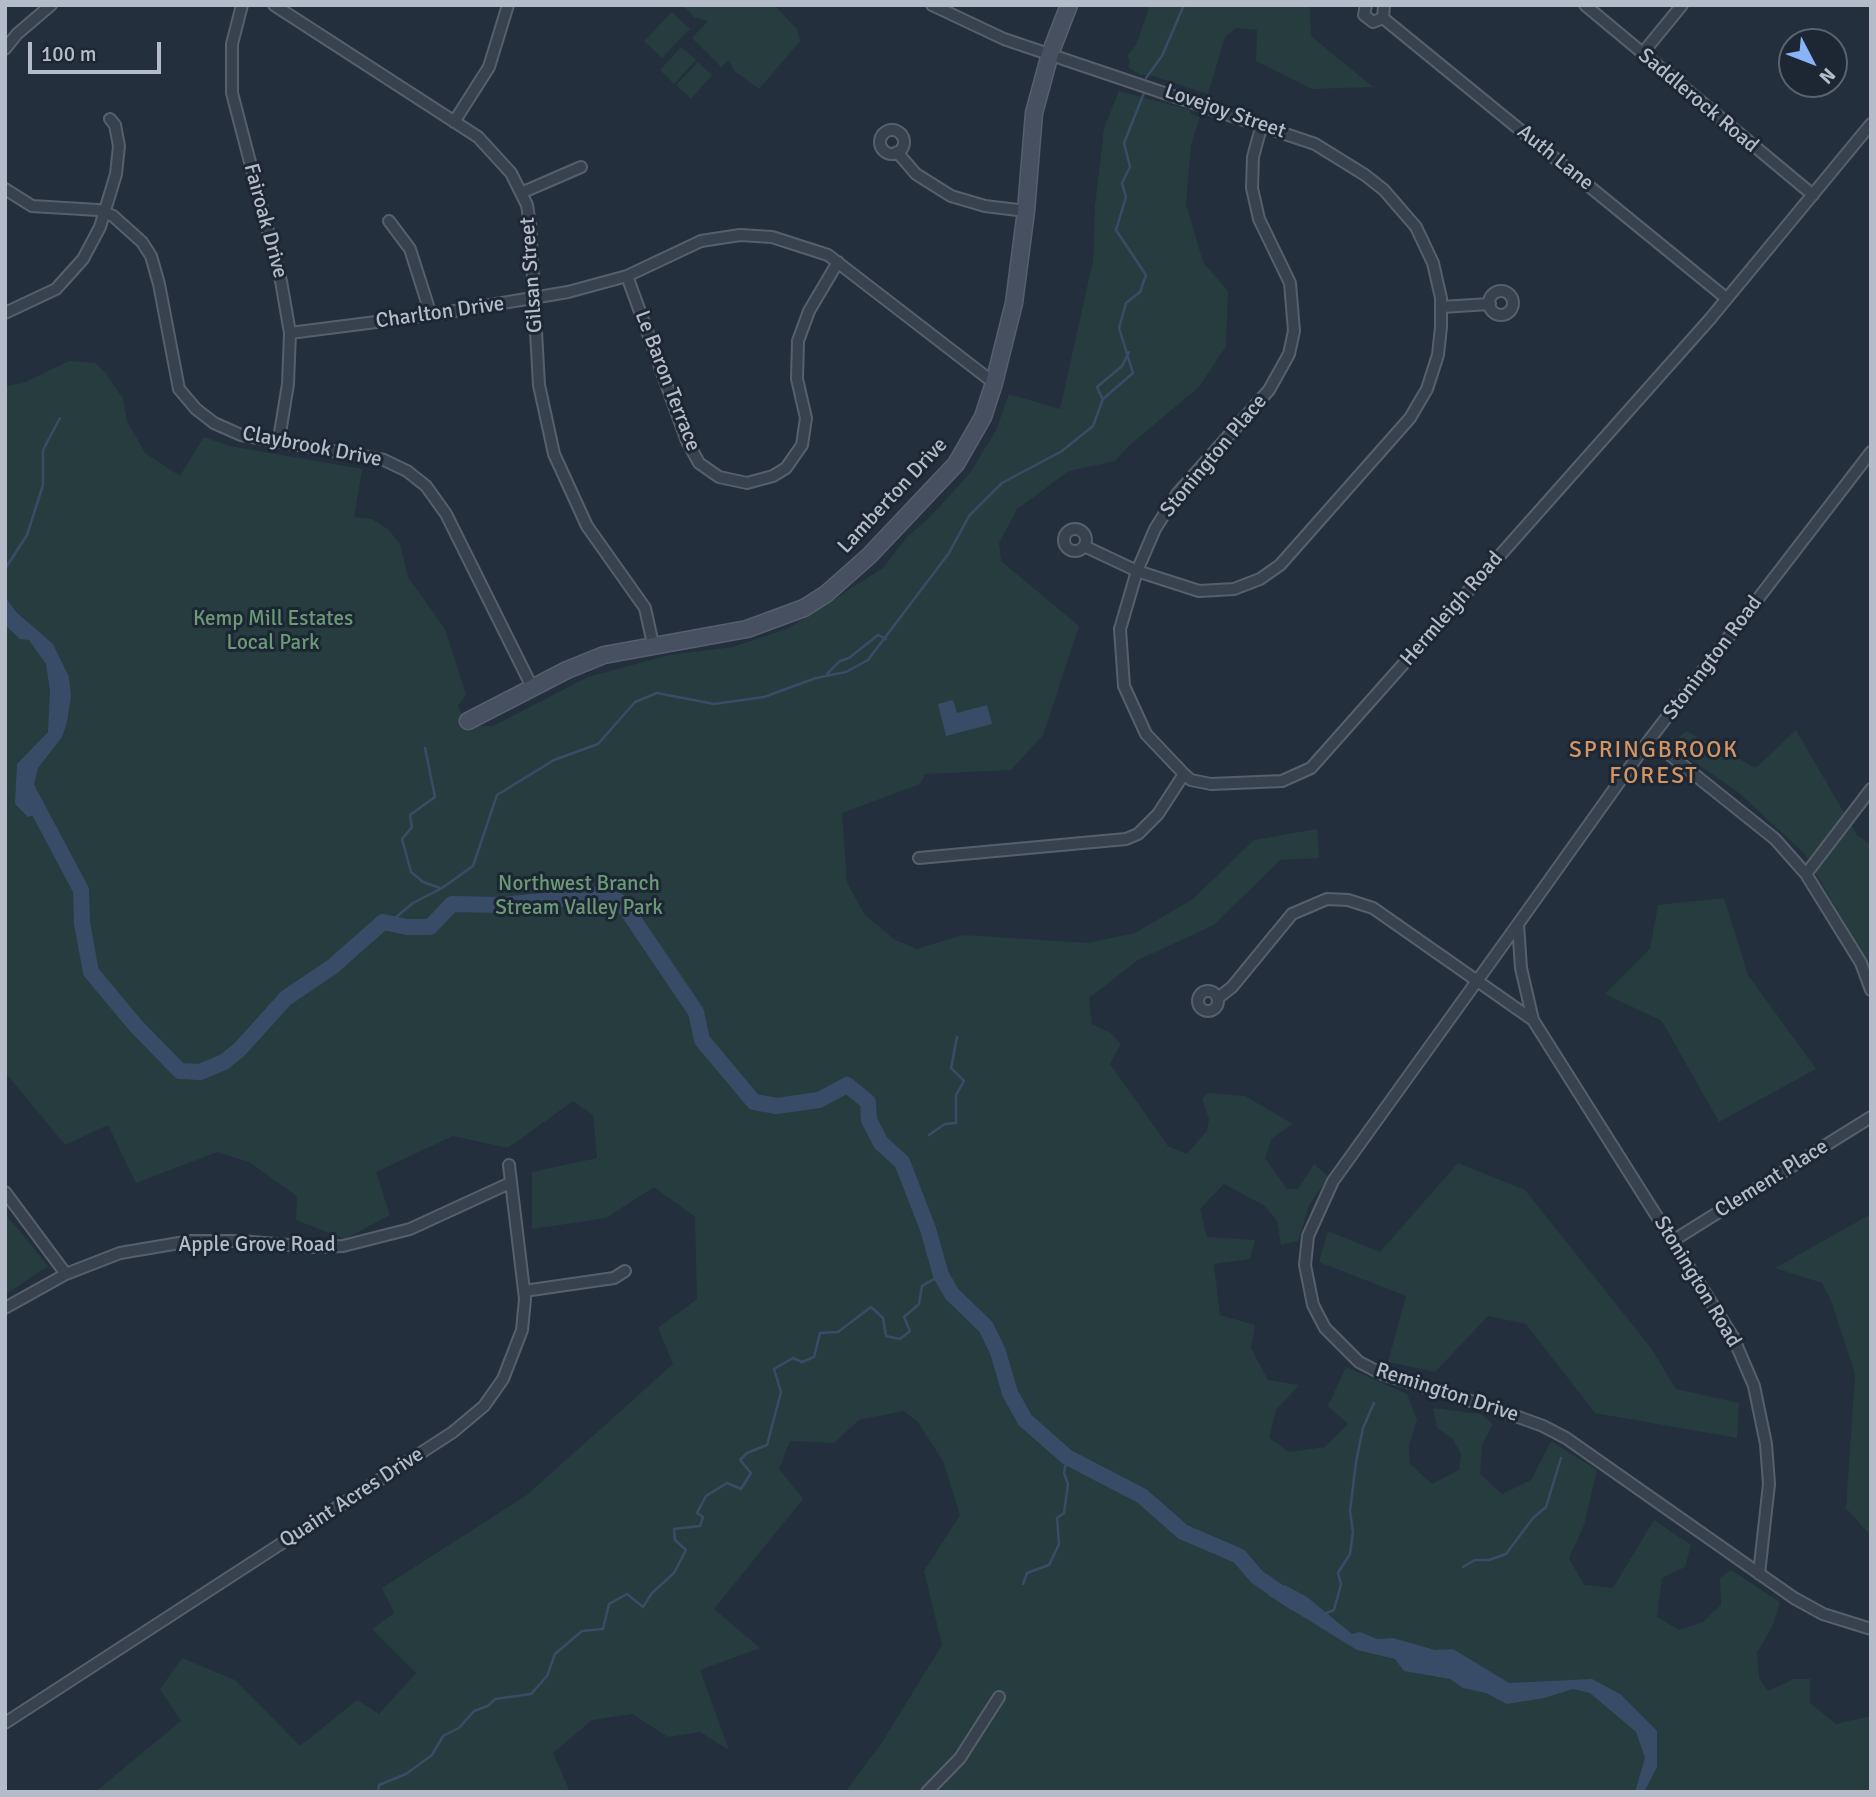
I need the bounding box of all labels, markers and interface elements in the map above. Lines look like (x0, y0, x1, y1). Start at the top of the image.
scale bar (32, 28, 164, 72)
north arrow (1778, 28, 1848, 98)
text: 100 m (41, 41, 96, 67)
street label: Saddlerock Road (1633, 43, 1763, 159)
text: N (1814, 63, 1840, 89)
street label: Lovejoy Street (1161, 79, 1289, 145)
street label: Auth Lane (1512, 120, 1598, 196)
street label: Fairoak Drive (238, 161, 292, 281)
street label: Gilsan Street (515, 216, 549, 334)
street label: Charlton Drive (374, 292, 506, 334)
street label: Le Baron Terrace (629, 307, 705, 455)
street label: Stonington Place (1155, 389, 1273, 523)
street label: Claybrook Drive (240, 421, 384, 473)
street label: Lamberton Drive (833, 433, 953, 559)
street label: Hermleigh Road (1395, 547, 1509, 671)
street label: Stonington Road (1658, 591, 1768, 725)
park label: Kemp Mill Estates Local Park (193, 606, 353, 656)
district label: SPRINGBROOK FOREST (1570, 737, 1738, 791)
park label: Northwest Branch Stream Valley Park (495, 871, 663, 921)
street label: Clement Place (1711, 1134, 1833, 1224)
street label: Stonington Road (1648, 1212, 1746, 1352)
street label: Apple Grove Road (178, 1232, 336, 1258)
street label: Remington Drive (1372, 1358, 1522, 1428)
street label: Quaint Acres Drive (275, 1442, 429, 1554)

